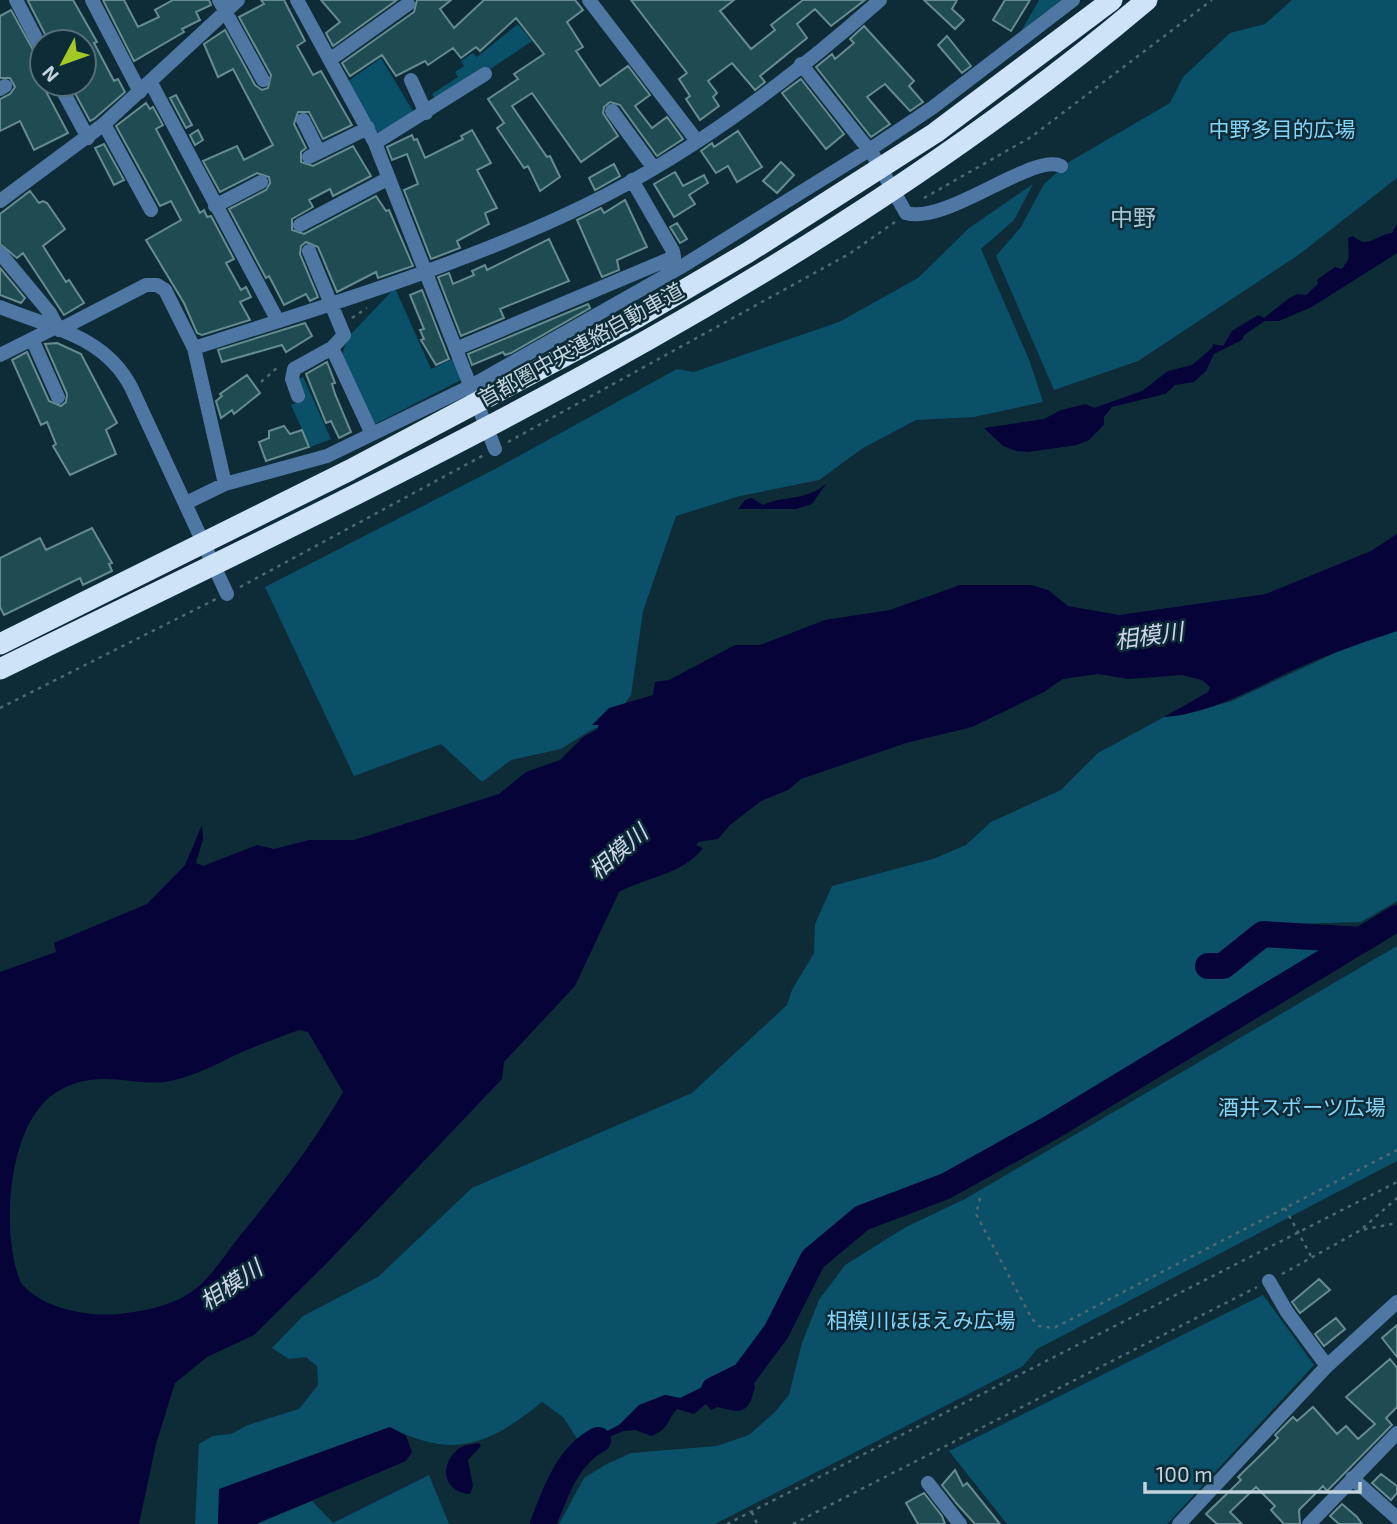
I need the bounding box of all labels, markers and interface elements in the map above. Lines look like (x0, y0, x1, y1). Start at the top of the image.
north arrow (28, 28, 98, 98)
text: N (37, 62, 63, 87)
park label: 中野多目的広場 (1209, 116, 1356, 141)
district label: 中野 (1110, 203, 1156, 231)
street label: 首都圏中央連絡自動車道 (473, 277, 687, 411)
water label: 相模川 (1113, 616, 1188, 654)
water label: 相模川 (582, 816, 655, 884)
park label: 酒井スポーツ広場 (1218, 1094, 1386, 1119)
water label: 相模川 (194, 1252, 269, 1315)
park label: 相模川ほほえみ広場 (827, 1307, 1016, 1332)
scale bar (1145, 1450, 1360, 1494)
text: 100 m (1156, 1461, 1213, 1486)

